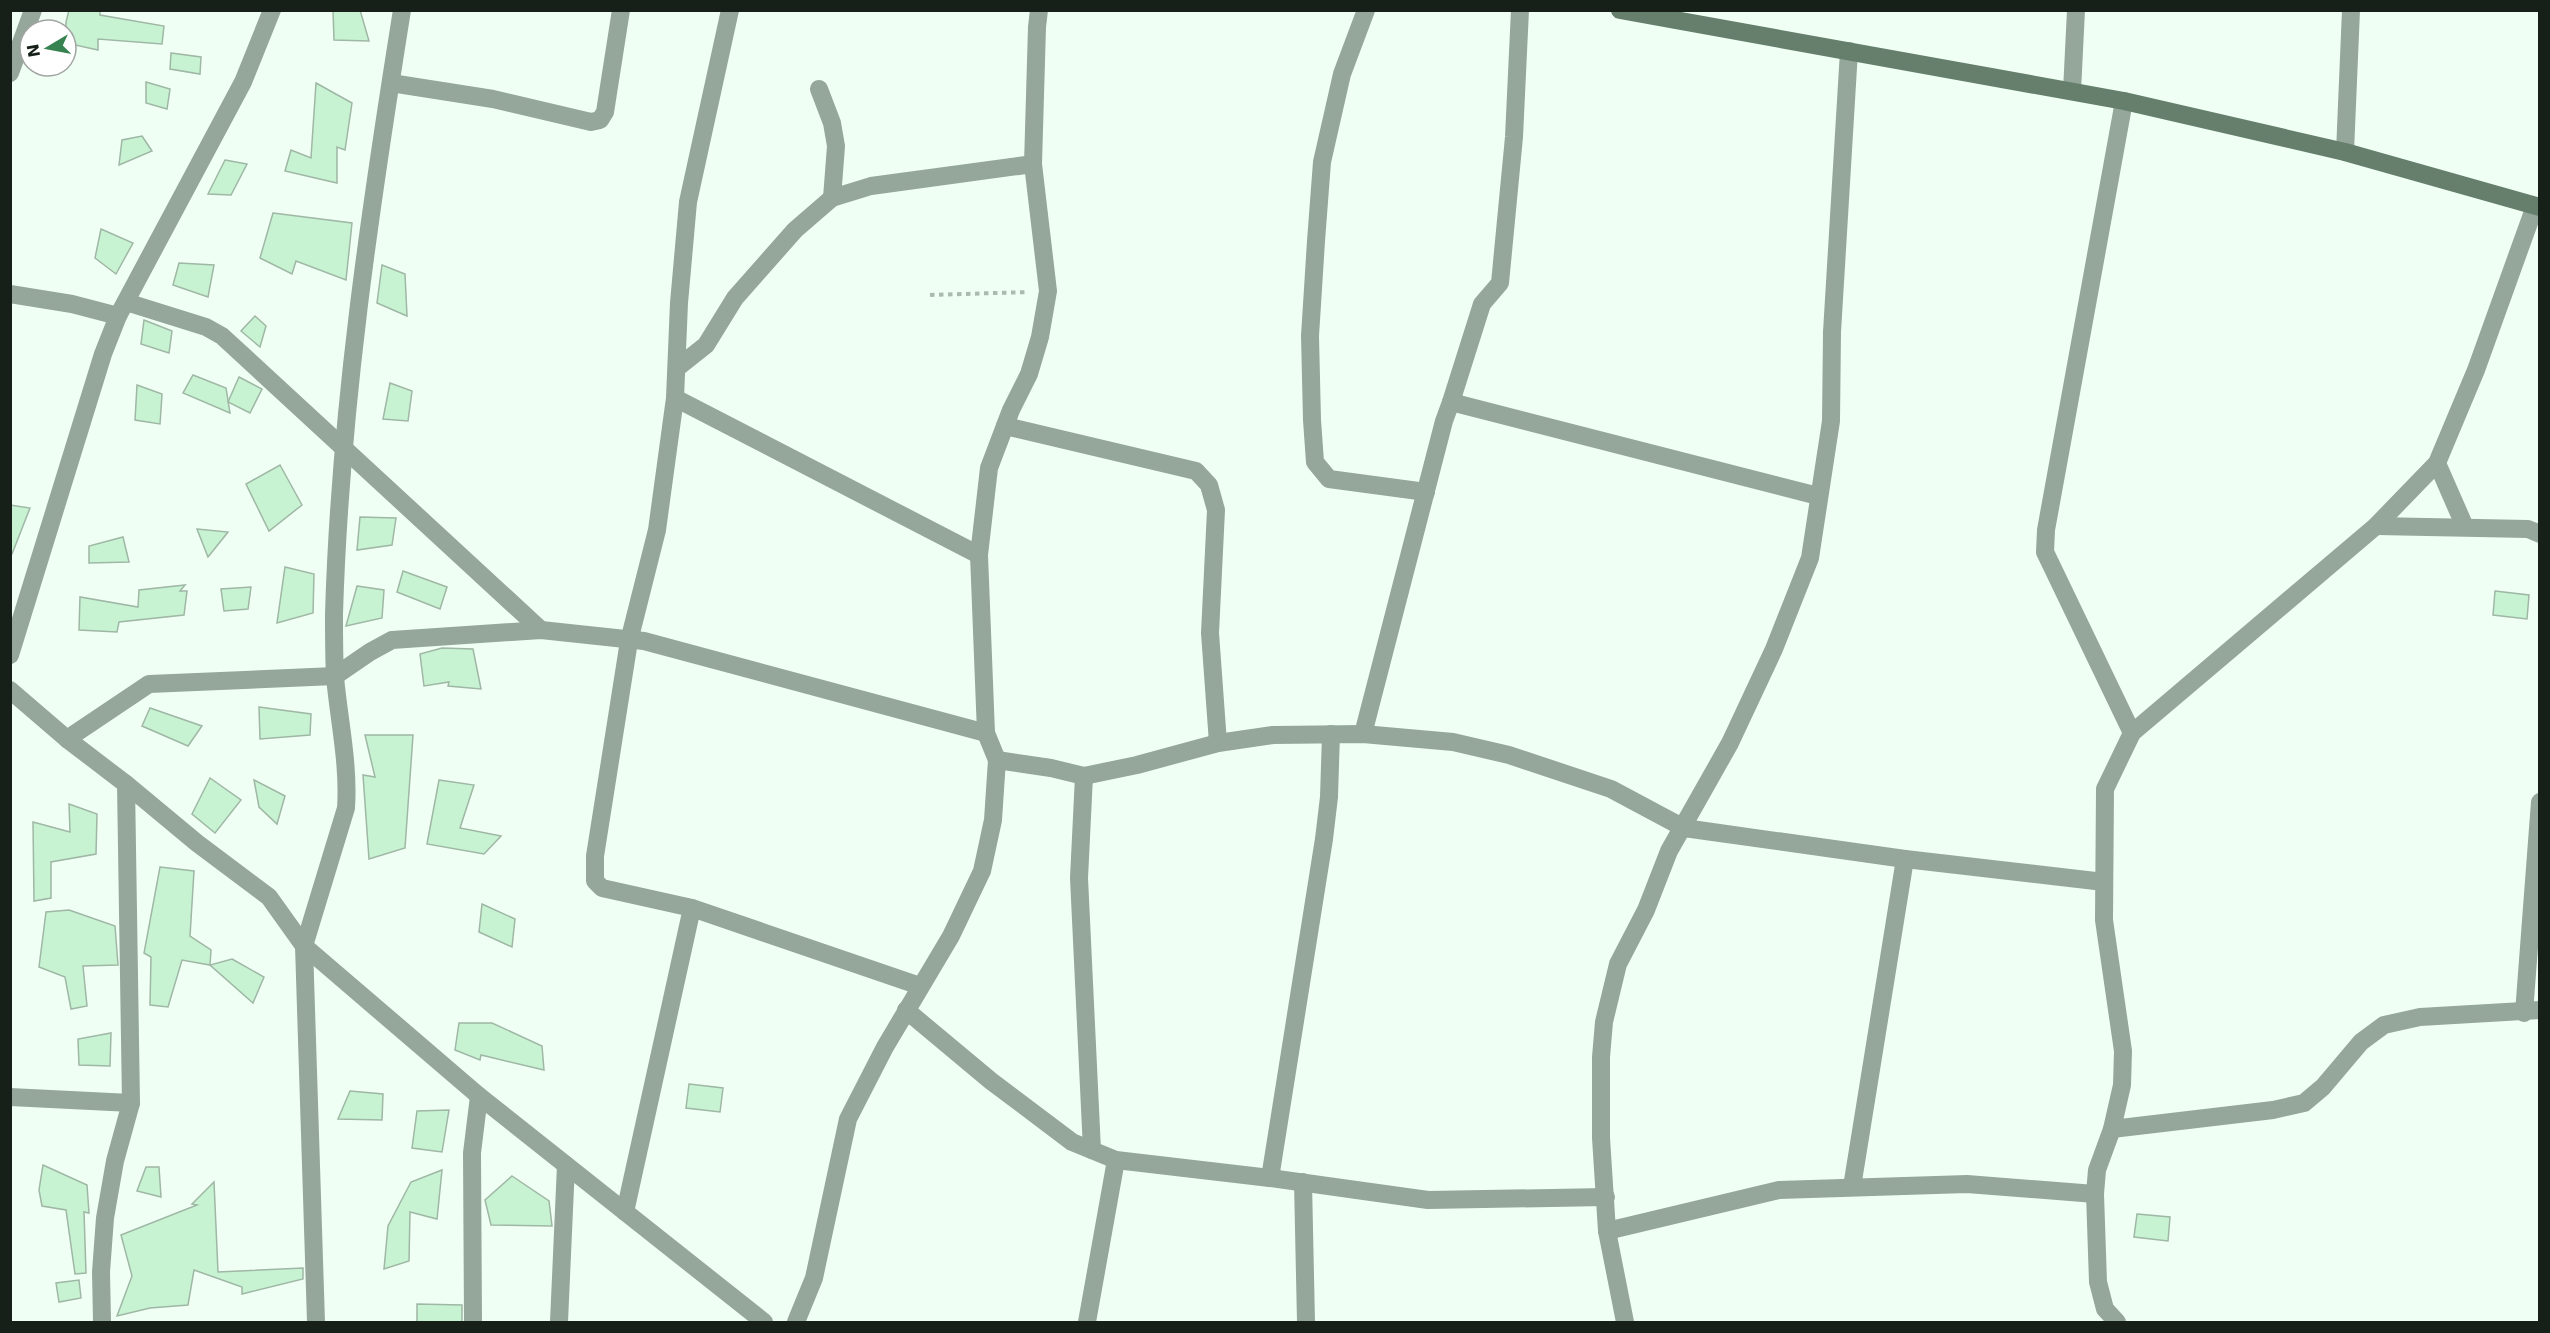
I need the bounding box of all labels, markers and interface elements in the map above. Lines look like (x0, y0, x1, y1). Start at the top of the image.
north arrow (18, 18, 78, 78)
text: N (23, 42, 44, 59)

